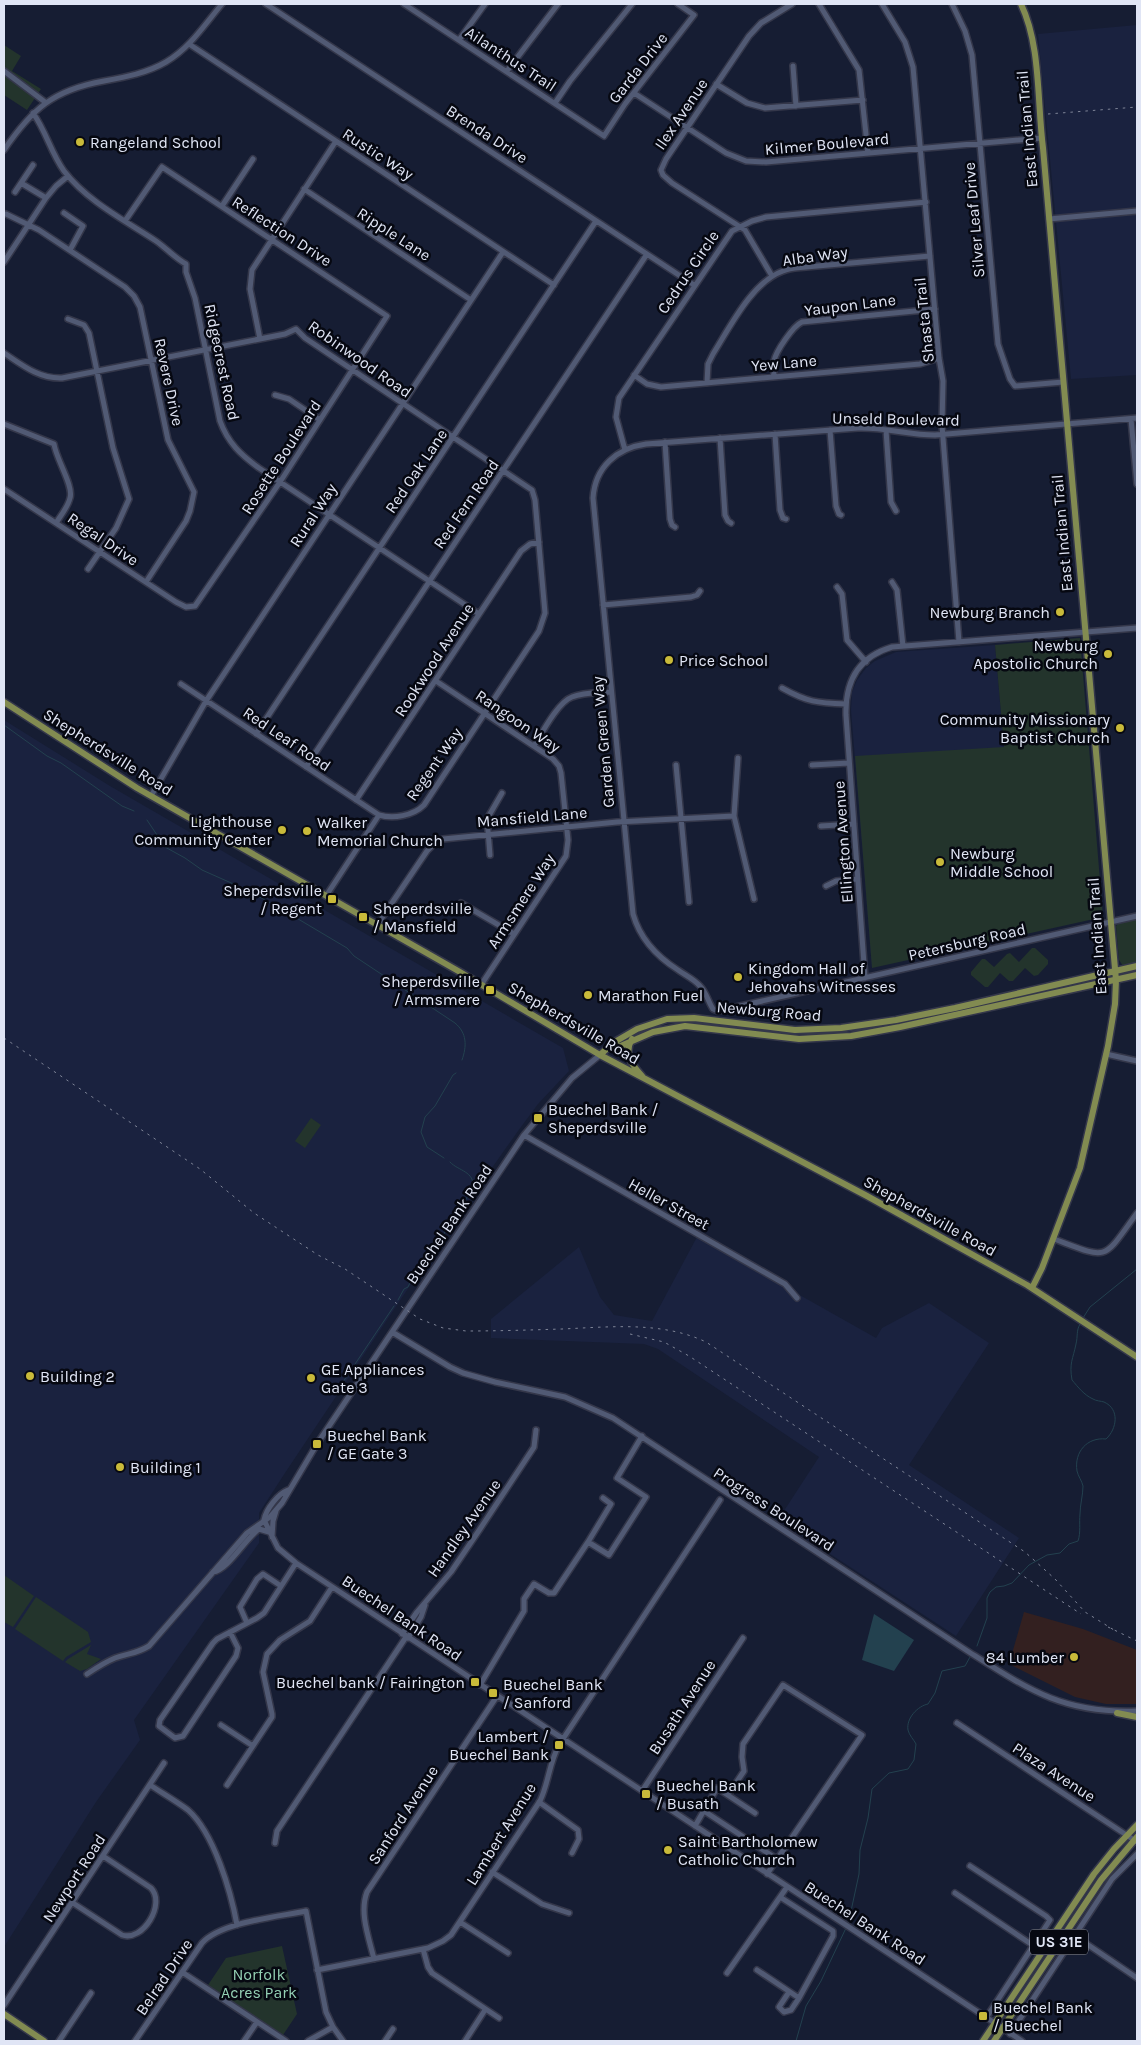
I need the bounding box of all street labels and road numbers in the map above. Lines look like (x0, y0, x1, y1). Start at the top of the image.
street label: Ailanthus Trail (462, 22, 560, 96)
street label: Garda Drive (605, 29, 671, 107)
street label: East Indian Trail (1012, 70, 1042, 188)
street label: Ilex Avenue (650, 75, 712, 153)
street label: Brenda Drive (443, 101, 531, 167)
street label: Rustic Way (339, 124, 418, 184)
street label: Kilmer Boulevard (764, 129, 890, 159)
street label: Silver Leaf Drive (959, 161, 989, 279)
street label: Reflection Drive (229, 192, 335, 270)
street label: Ripple Lane (354, 203, 434, 265)
street label: Cedrus Circle (653, 227, 723, 317)
street label: Alba Way (781, 242, 849, 270)
street label: Shasta Trail (910, 276, 938, 364)
street label: Yaupon Lane (803, 290, 897, 320)
street label: Ridgecrest Road (200, 302, 244, 422)
street label: Robinwood Road (305, 316, 415, 402)
street label: Revere Drive (150, 336, 188, 428)
street label: Yew Lane (751, 351, 817, 375)
street label: Rosette Boulevard (237, 396, 325, 518)
street label: Unseld Boulevard (832, 408, 960, 430)
street label: Red Oak Lane (381, 425, 451, 517)
street label: Red Fern Road (429, 456, 503, 552)
street label: East Indian Trail (1047, 474, 1077, 592)
street label: Rural Way (285, 479, 341, 551)
street label: Regal Drive (64, 508, 142, 570)
street label: Rookwood Avenue (390, 600, 478, 720)
street label: Garden Green Way (588, 675, 618, 809)
street label: Rangoon Way (472, 686, 565, 757)
street label: Red Leaf Road (239, 703, 335, 775)
street label: Shepherdsville Road (40, 704, 176, 800)
street label: Regent Way (402, 723, 466, 804)
street label: Ellington Avenue (829, 780, 857, 904)
street label: Mansfield Lane (476, 803, 588, 831)
street label: Armsmere Way (483, 849, 559, 952)
street label: East Indian Trail (1083, 877, 1111, 995)
street label: Petersburg Road (906, 919, 1028, 965)
street label: Shepherdsville Road (505, 978, 643, 1068)
street label: Newburg Road (716, 997, 822, 1025)
street label: Buechel Bank Road (402, 1161, 496, 1287)
street label: Shepherdsville Road (860, 1172, 1000, 1260)
street label: Heller Street (625, 1174, 713, 1234)
street label: Progress Boulevard (710, 1463, 838, 1555)
street label: Handley Avenue (423, 1475, 505, 1581)
street label: Buechel Bank Road (339, 1571, 465, 1665)
street label: Busath Avenue (644, 1656, 720, 1758)
street label: Plaza Avenue (1009, 1738, 1099, 1806)
street label: Sanford Avenue (364, 1762, 442, 1868)
street label: Lambert Avenue (462, 1779, 540, 1889)
street label: Newport Road (38, 1830, 110, 1926)
street label: Buechel Bank Road (801, 1877, 929, 1969)
road number: US 31E (1030, 1930, 1088, 1954)
street label: Belrad Drive (132, 1935, 196, 2019)

